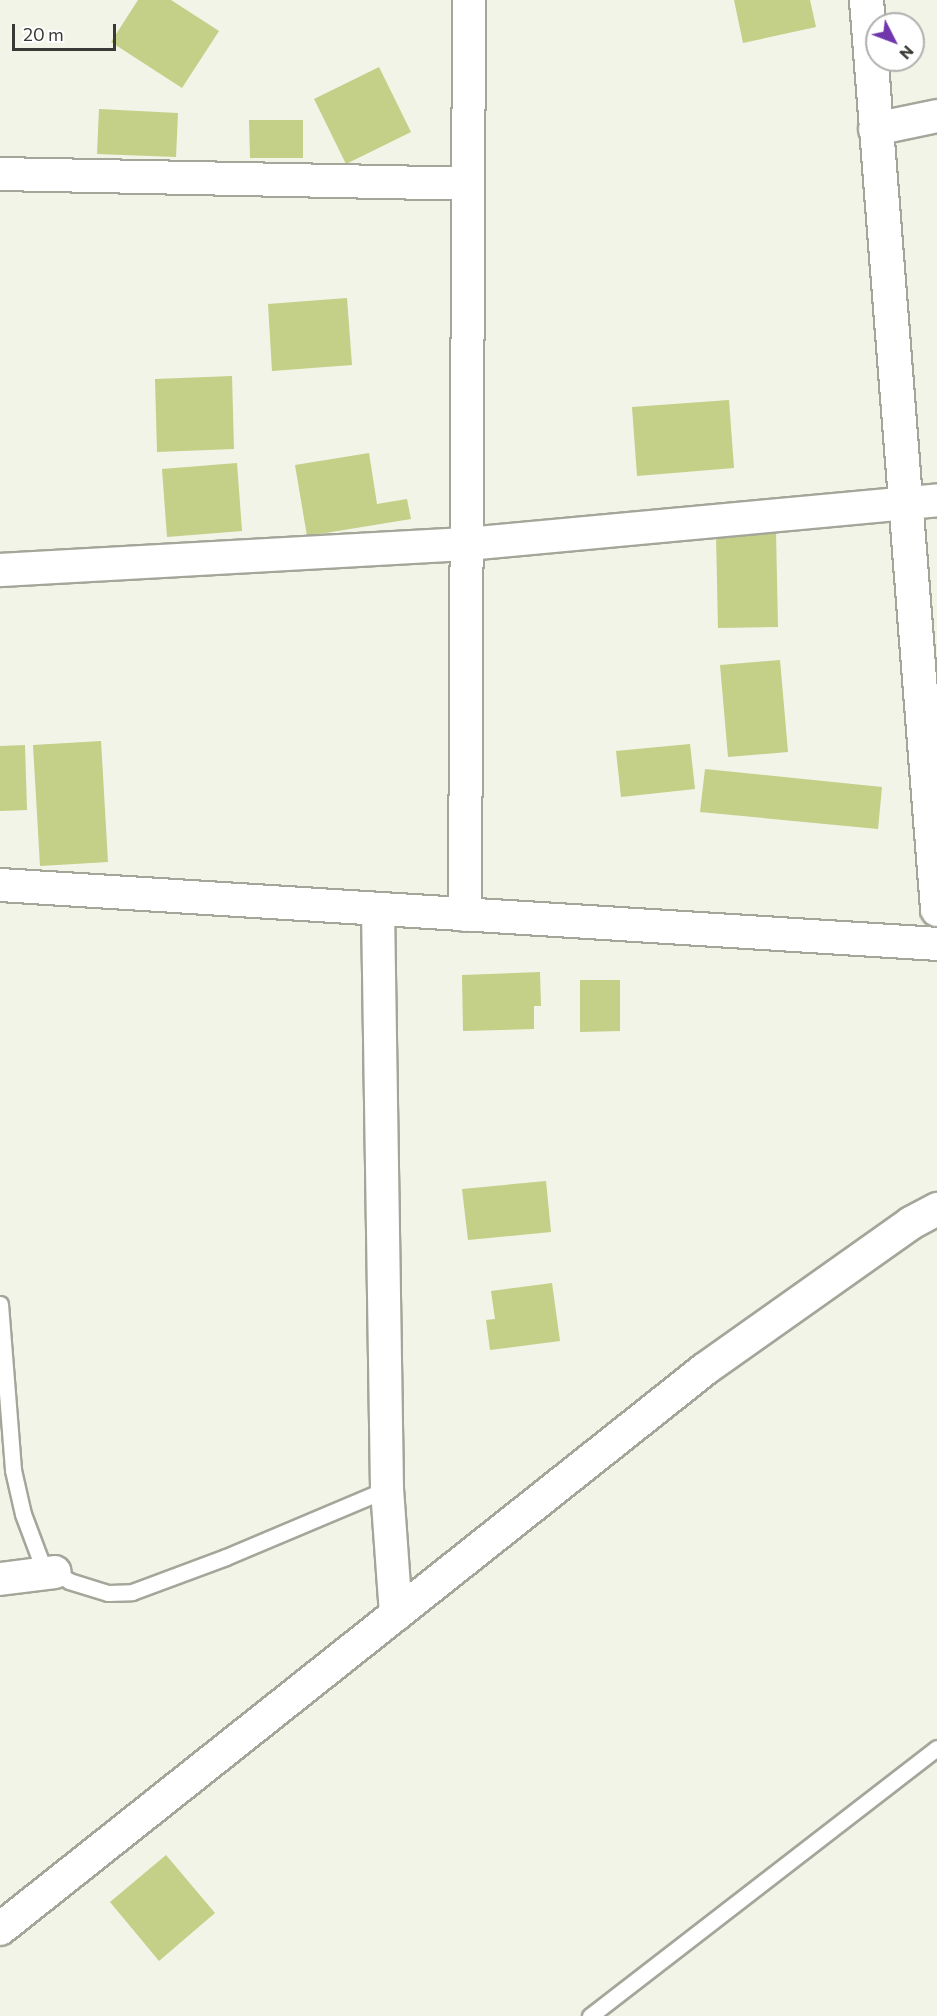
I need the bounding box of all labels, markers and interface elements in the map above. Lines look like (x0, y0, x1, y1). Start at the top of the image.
scale bar (15, 12, 118, 50)
north arrow (865, 12, 925, 72)
text: 20 m (23, 23, 64, 45)
text: N (896, 42, 918, 64)

